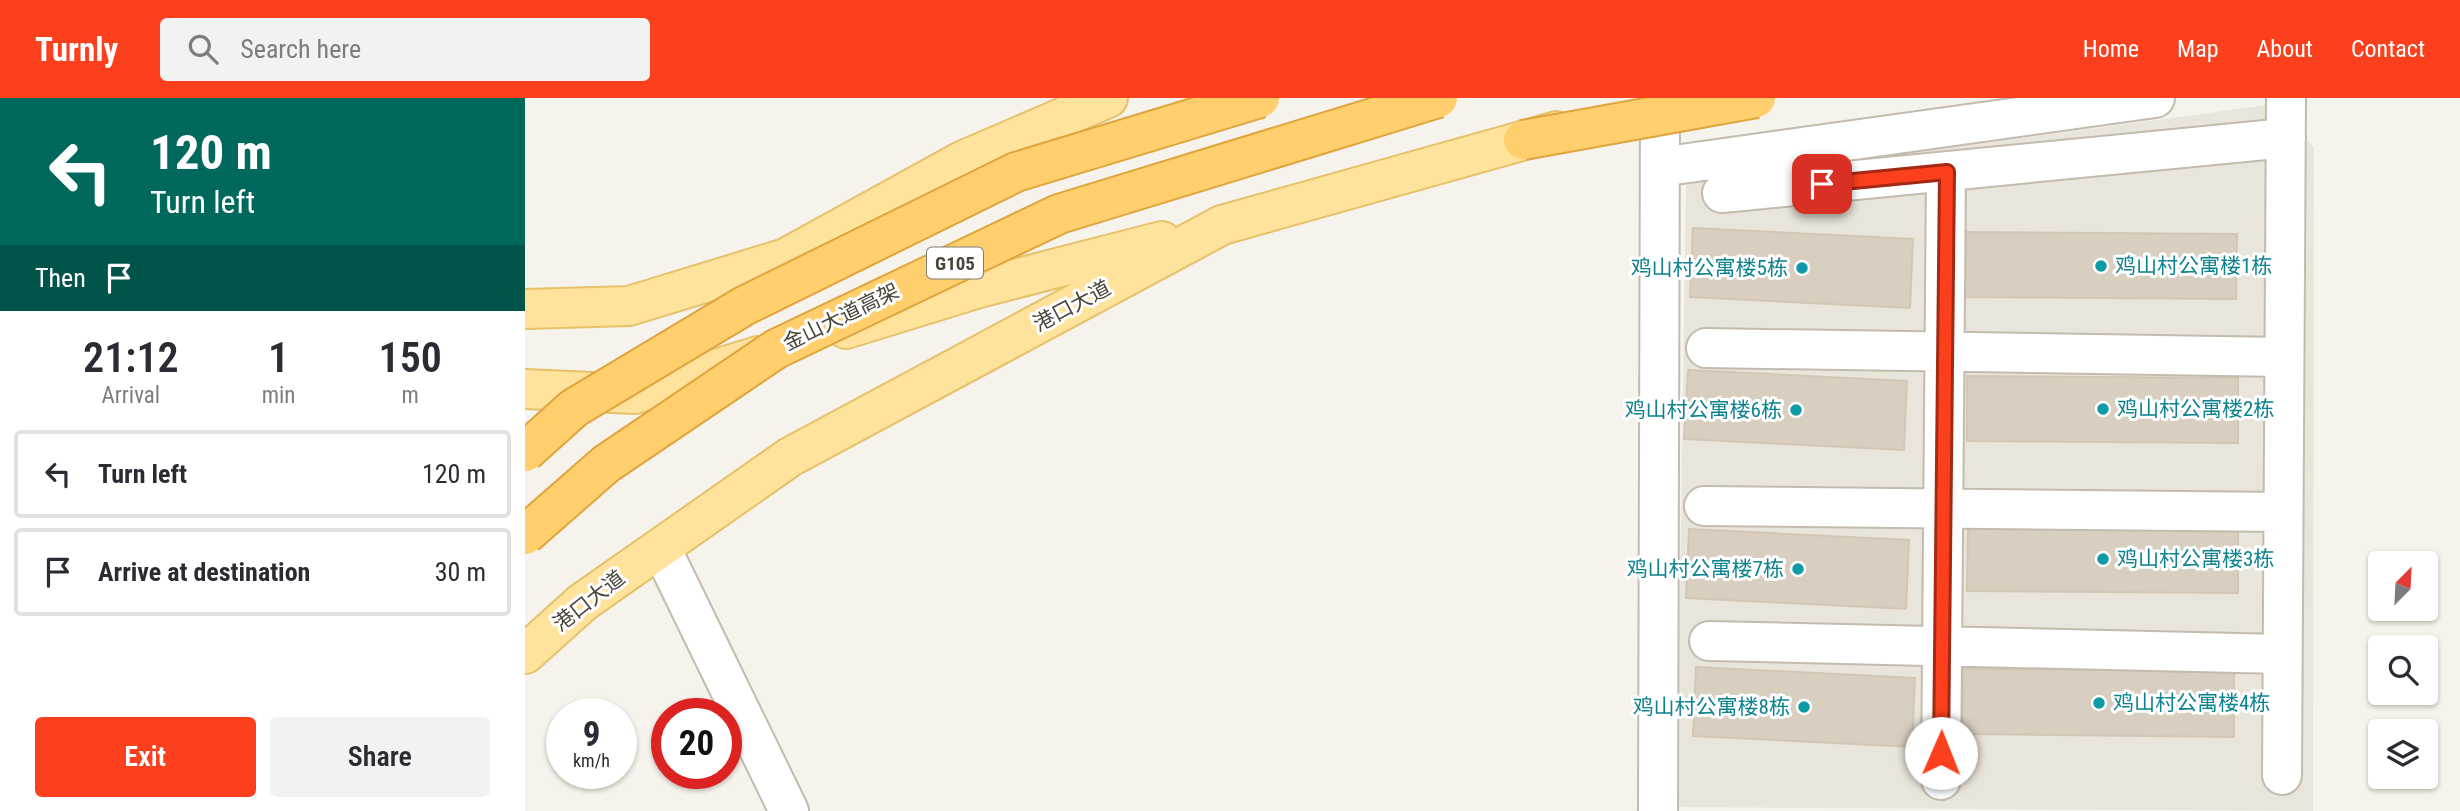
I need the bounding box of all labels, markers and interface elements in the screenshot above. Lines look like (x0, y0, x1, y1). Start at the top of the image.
search box (160, 18, 650, 81)
text: Turnly (35, 30, 118, 69)
icon: search (184, 30, 222, 68)
text: Search here (240, 34, 361, 64)
text: Home (2083, 35, 2139, 63)
text: Map (2177, 35, 2219, 63)
text: About (2257, 35, 2313, 63)
text: Contact (2351, 35, 2425, 63)
text: 120 m (150, 124, 272, 181)
icon: left (35, 126, 126, 217)
pin (1792, 154, 1852, 214)
icon: arrive (1803, 165, 1841, 203)
text: Turn left (150, 183, 255, 221)
road number: G105 (927, 248, 983, 279)
place label: 鸡山村公寓楼1栋 (2115, 254, 2272, 278)
place label: 鸡山村公寓楼5栋 (1631, 256, 1788, 280)
marker: 鸡山村公寓楼1栋 (2093, 258, 2109, 274)
icon: arrive (100, 259, 138, 297)
marker: 鸡山村公寓楼5栋 (1794, 260, 1810, 276)
text: Then (35, 263, 86, 293)
street label: 港口大道 (1029, 276, 1115, 336)
street label: 金山大道高架 (779, 279, 903, 355)
text: 21:12 (83, 333, 179, 382)
text: 1 (268, 333, 289, 382)
text: 150 (379, 333, 442, 382)
text: Arrival (102, 382, 160, 409)
text: min (262, 382, 295, 409)
text: m (402, 382, 419, 409)
place label: 鸡山村公寓楼2栋 (2117, 397, 2274, 421)
place label: 鸡山村公寓楼6栋 (1625, 398, 1782, 422)
marker: 鸡山村公寓楼2栋 (2095, 401, 2111, 417)
marker: 鸡山村公寓楼6栋 (1788, 402, 1804, 418)
icon: left (39, 455, 77, 493)
text: Turn left (98, 459, 187, 489)
text: 120 m (422, 459, 486, 489)
place label: 鸡山村公寓楼3栋 (2117, 547, 2274, 571)
marker: 鸡山村公寓楼3栋 (2095, 551, 2111, 567)
north arrow (2368, 551, 2438, 621)
map controls (2368, 551, 2438, 789)
icon: arrive (39, 553, 77, 591)
text: Arrive at destination (98, 557, 310, 587)
text: 30 m (435, 557, 486, 587)
place label: 鸡山村公寓楼7栋 (1627, 557, 1784, 581)
marker: 鸡山村公寓楼7栋 (1790, 561, 1806, 577)
street label: 港口大道 (549, 566, 629, 636)
button: search (2368, 635, 2438, 705)
place label: 鸡山村公寓楼4栋 (2113, 691, 2270, 715)
place label: 鸡山村公寓楼8栋 (1633, 695, 1790, 719)
marker: 鸡山村公寓楼4栋 (2091, 695, 2107, 711)
speed limit sign: 20 (651, 698, 742, 789)
marker: 鸡山村公寓楼8栋 (1796, 699, 1812, 715)
text: 9 (583, 714, 600, 755)
position arrow (1904, 716, 1978, 790)
button: Exit (35, 717, 256, 797)
button: Share (270, 717, 490, 797)
button: layers (2368, 719, 2438, 789)
text: km/h (573, 750, 610, 771)

